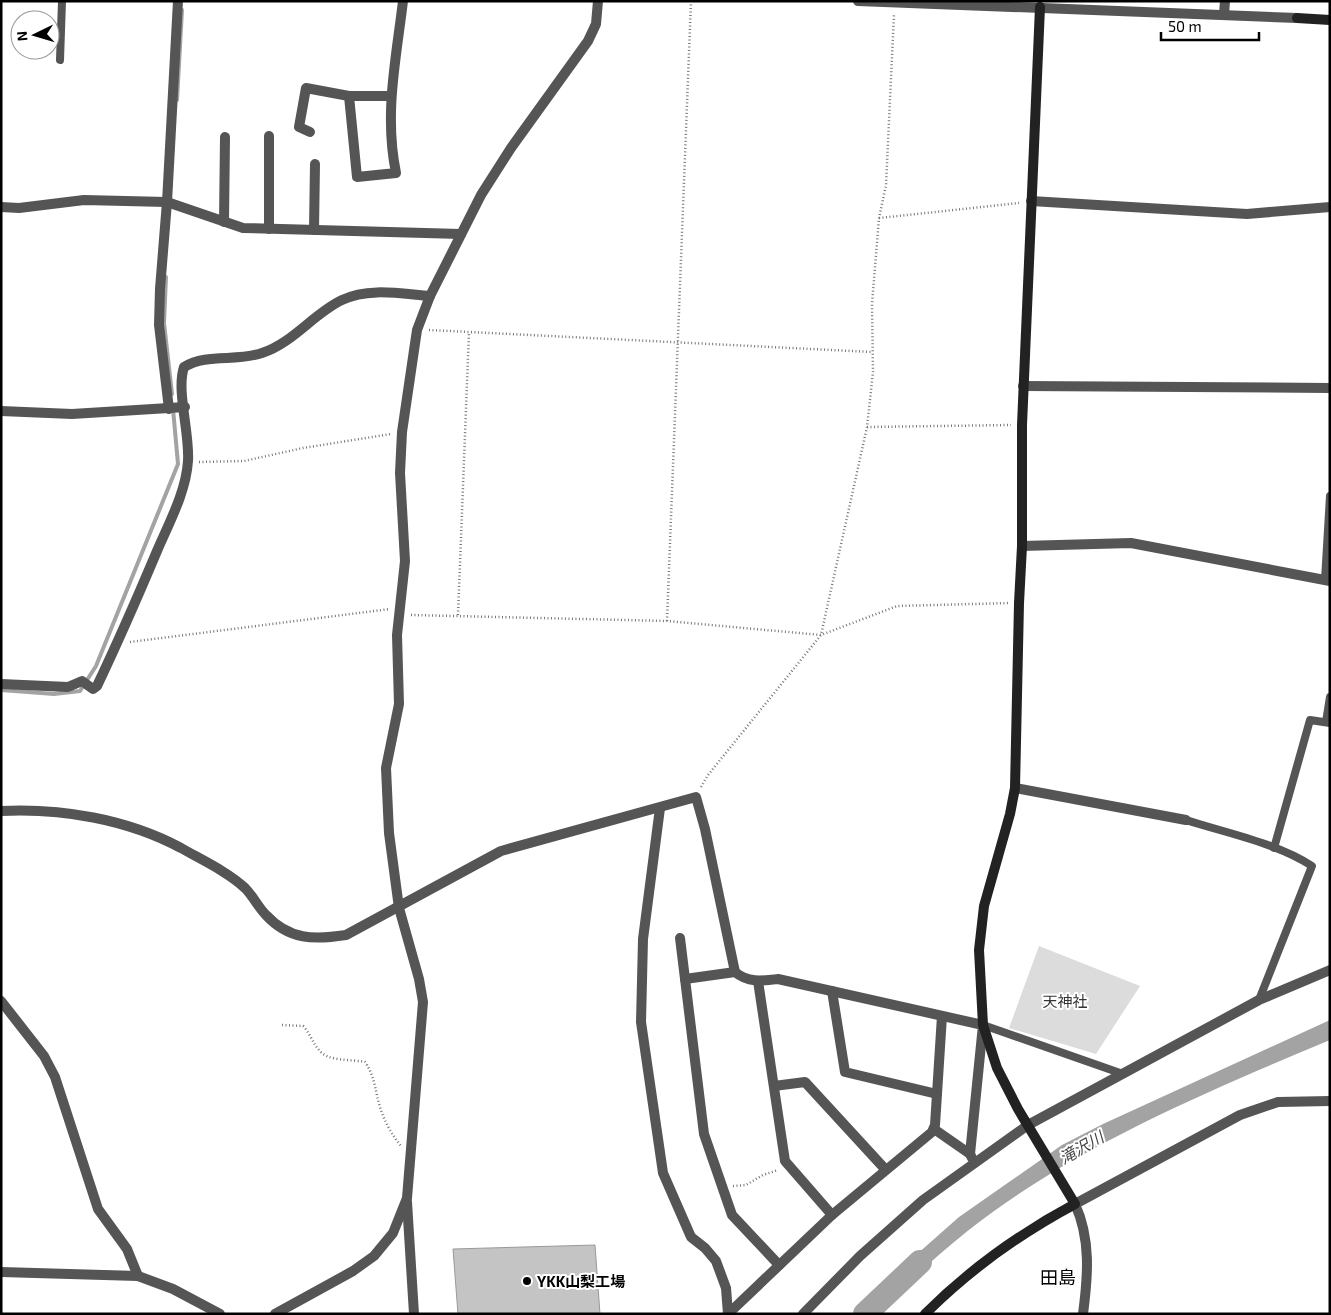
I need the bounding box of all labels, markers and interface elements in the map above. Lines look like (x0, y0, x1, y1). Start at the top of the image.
north arrow (10, 10, 60, 60)
scale bar (1161, 10, 1258, 42)
text: 50 m (1168, 17, 1202, 35)
text: N (13, 30, 30, 42)
park label: 天神社 (1042, 992, 1088, 1010)
water label: 滝沢川 (1055, 1126, 1108, 1167)
district label: 田島 (1040, 1266, 1076, 1288)
place label: YKK山梨工場 (537, 1272, 625, 1290)
marker: YKK山梨工場 (521, 1275, 533, 1287)

